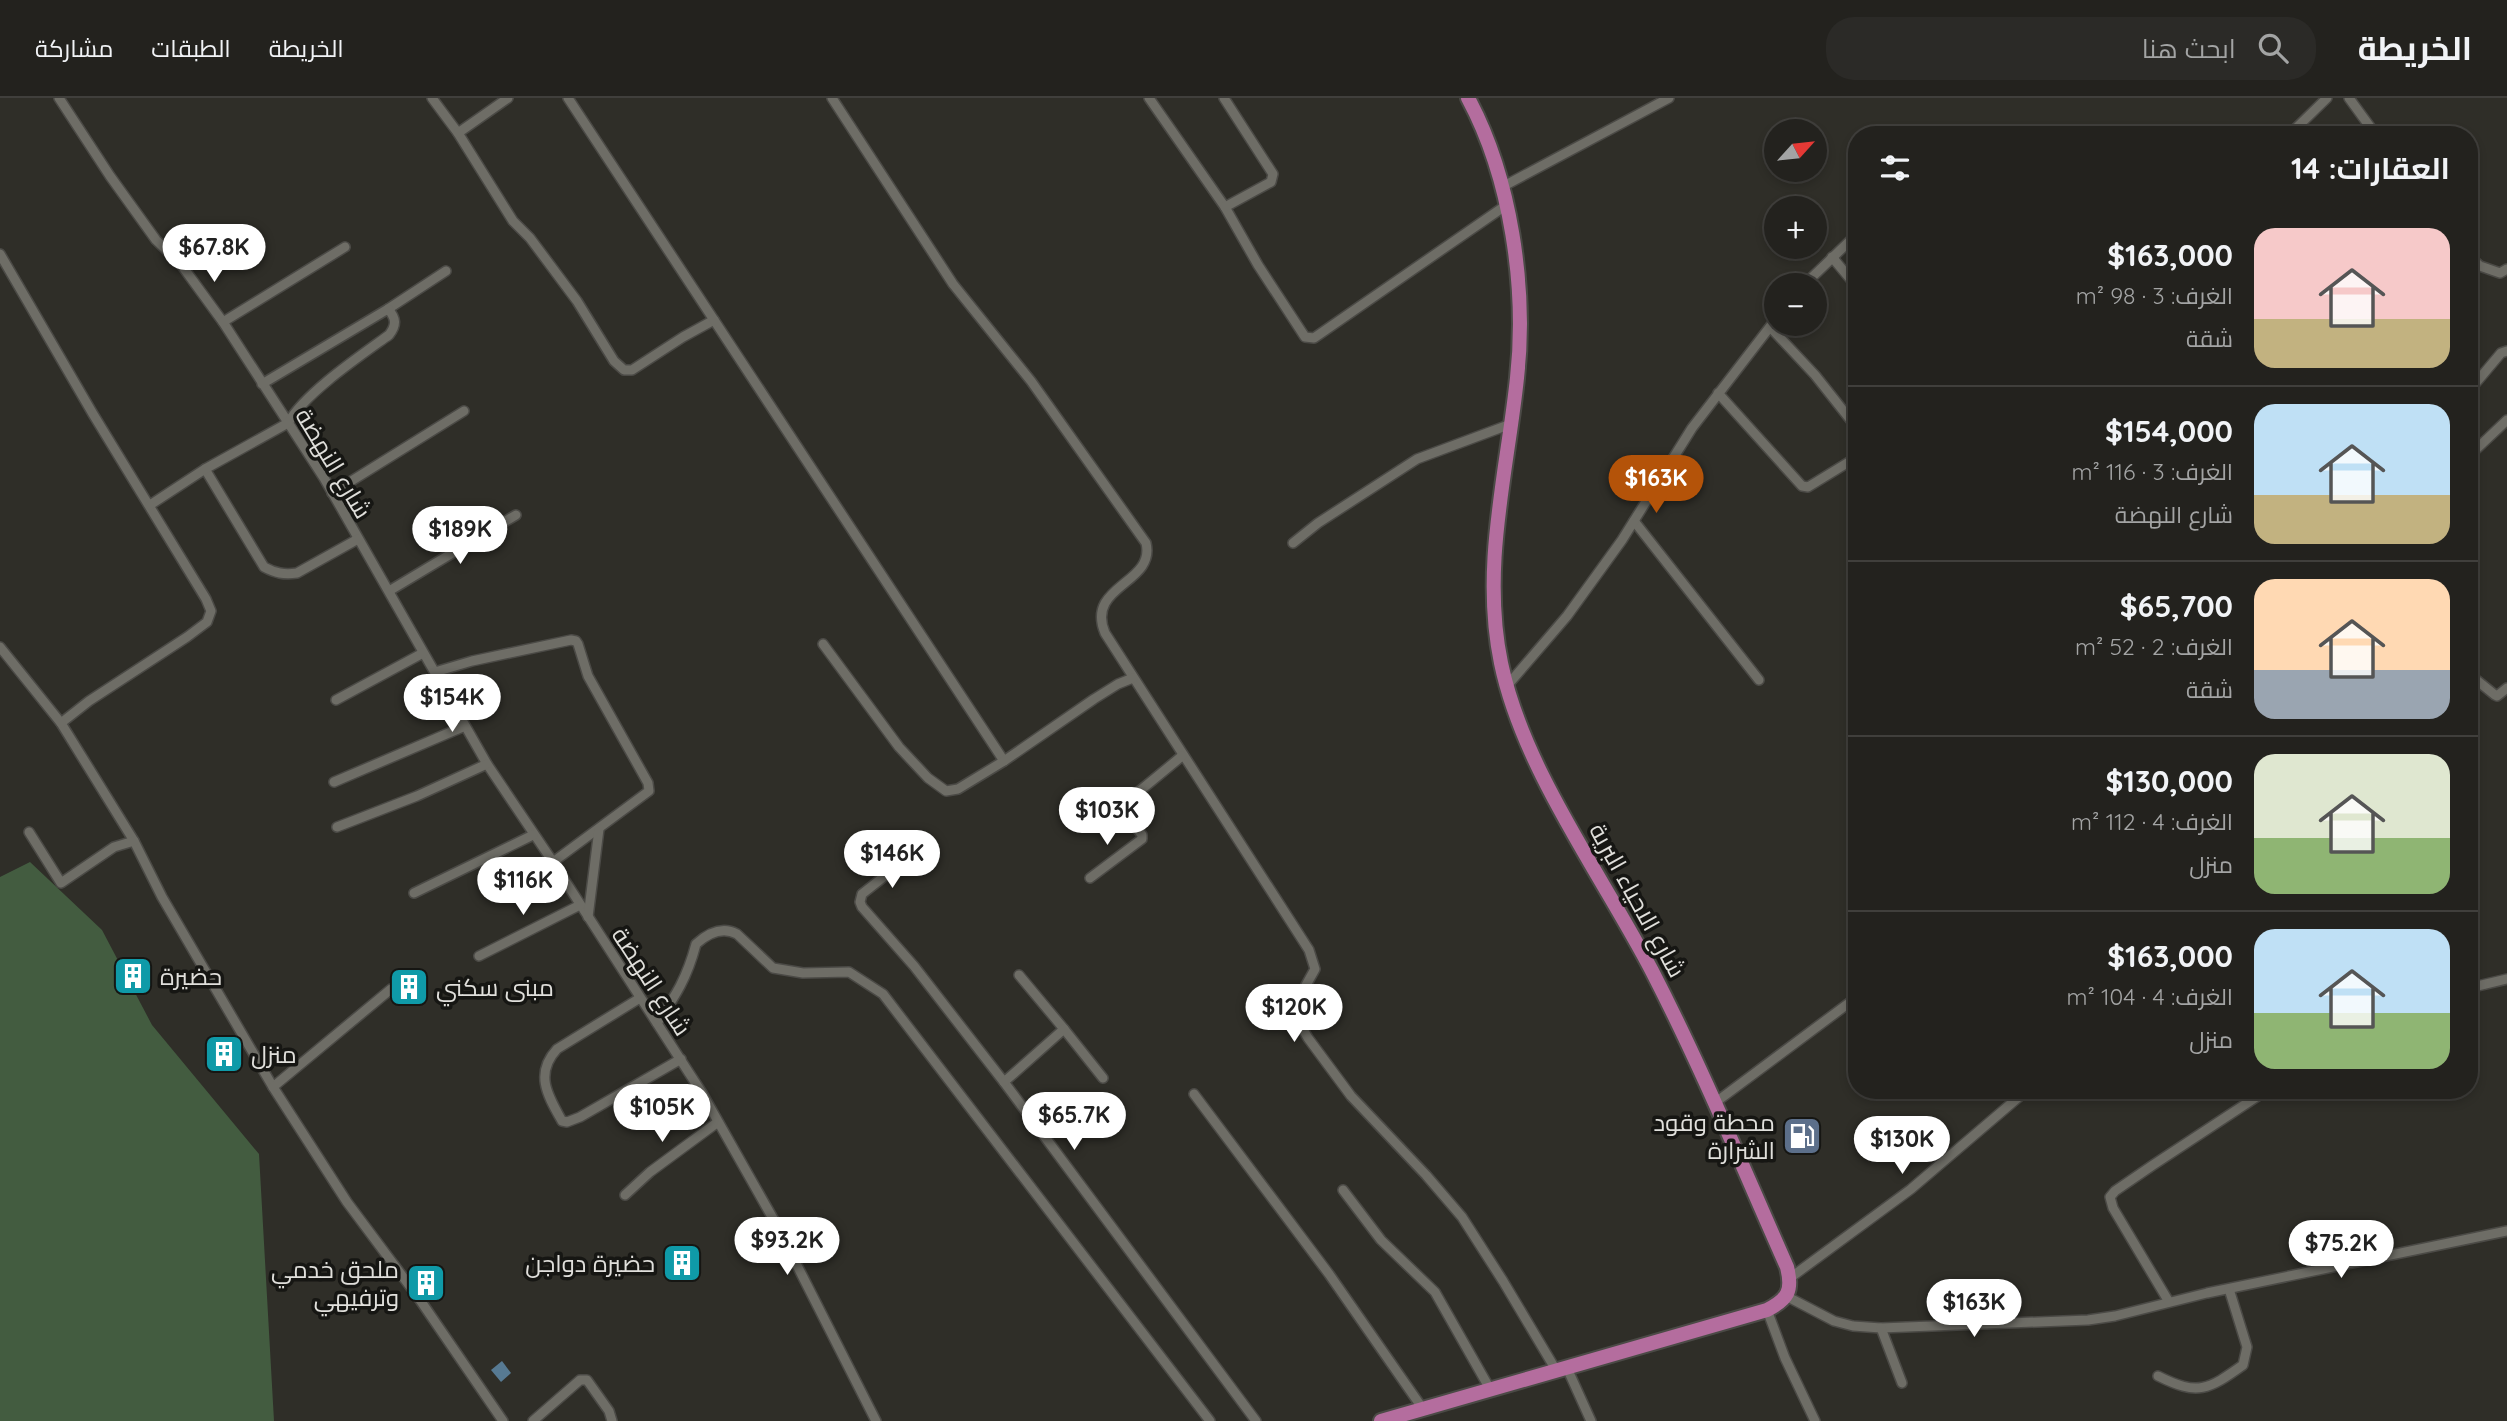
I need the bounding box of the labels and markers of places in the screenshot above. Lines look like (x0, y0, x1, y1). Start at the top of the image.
pin: $67.8K (157, 225, 271, 284)
pin: $163K (1607, 456, 1705, 515)
pin: $189K (411, 506, 509, 566)
pin: $154K (403, 674, 501, 734)
pin: $103K (1058, 788, 1156, 847)
pin: $146K (843, 830, 941, 890)
pin: $116K (474, 858, 572, 917)
building icon: حضيرة (112, 955, 154, 997)
place label: حضيرة (160, 961, 222, 991)
building icon: مبنى سكني (388, 966, 430, 1008)
place label: مبنى سكني (436, 972, 554, 1007)
pin: $120K (1245, 984, 1343, 1044)
building icon: منزل (203, 1033, 245, 1075)
place label: منزل (251, 1039, 297, 1069)
pin: $105K (613, 1084, 711, 1144)
pin: $65.7K (1017, 1093, 1131, 1152)
place label: محطة وقود الشرارة (1654, 1107, 1775, 1165)
fuel station icon: محطة وقود الشرارة (1781, 1115, 1823, 1157)
pin: $130K (1853, 1116, 1951, 1176)
pin: $93.2K (730, 1218, 844, 1277)
pin: $75.2K (2284, 1220, 2398, 1280)
building icon: حضيرة دواجن (661, 1242, 703, 1284)
place label: حضيرة دواجن (525, 1248, 655, 1278)
place label: ملحق خدمي وترفيهي (271, 1254, 399, 1317)
building icon: ملحق خدمي وترفيهي (405, 1262, 447, 1304)
pin: $163K (1925, 1280, 2023, 1339)

